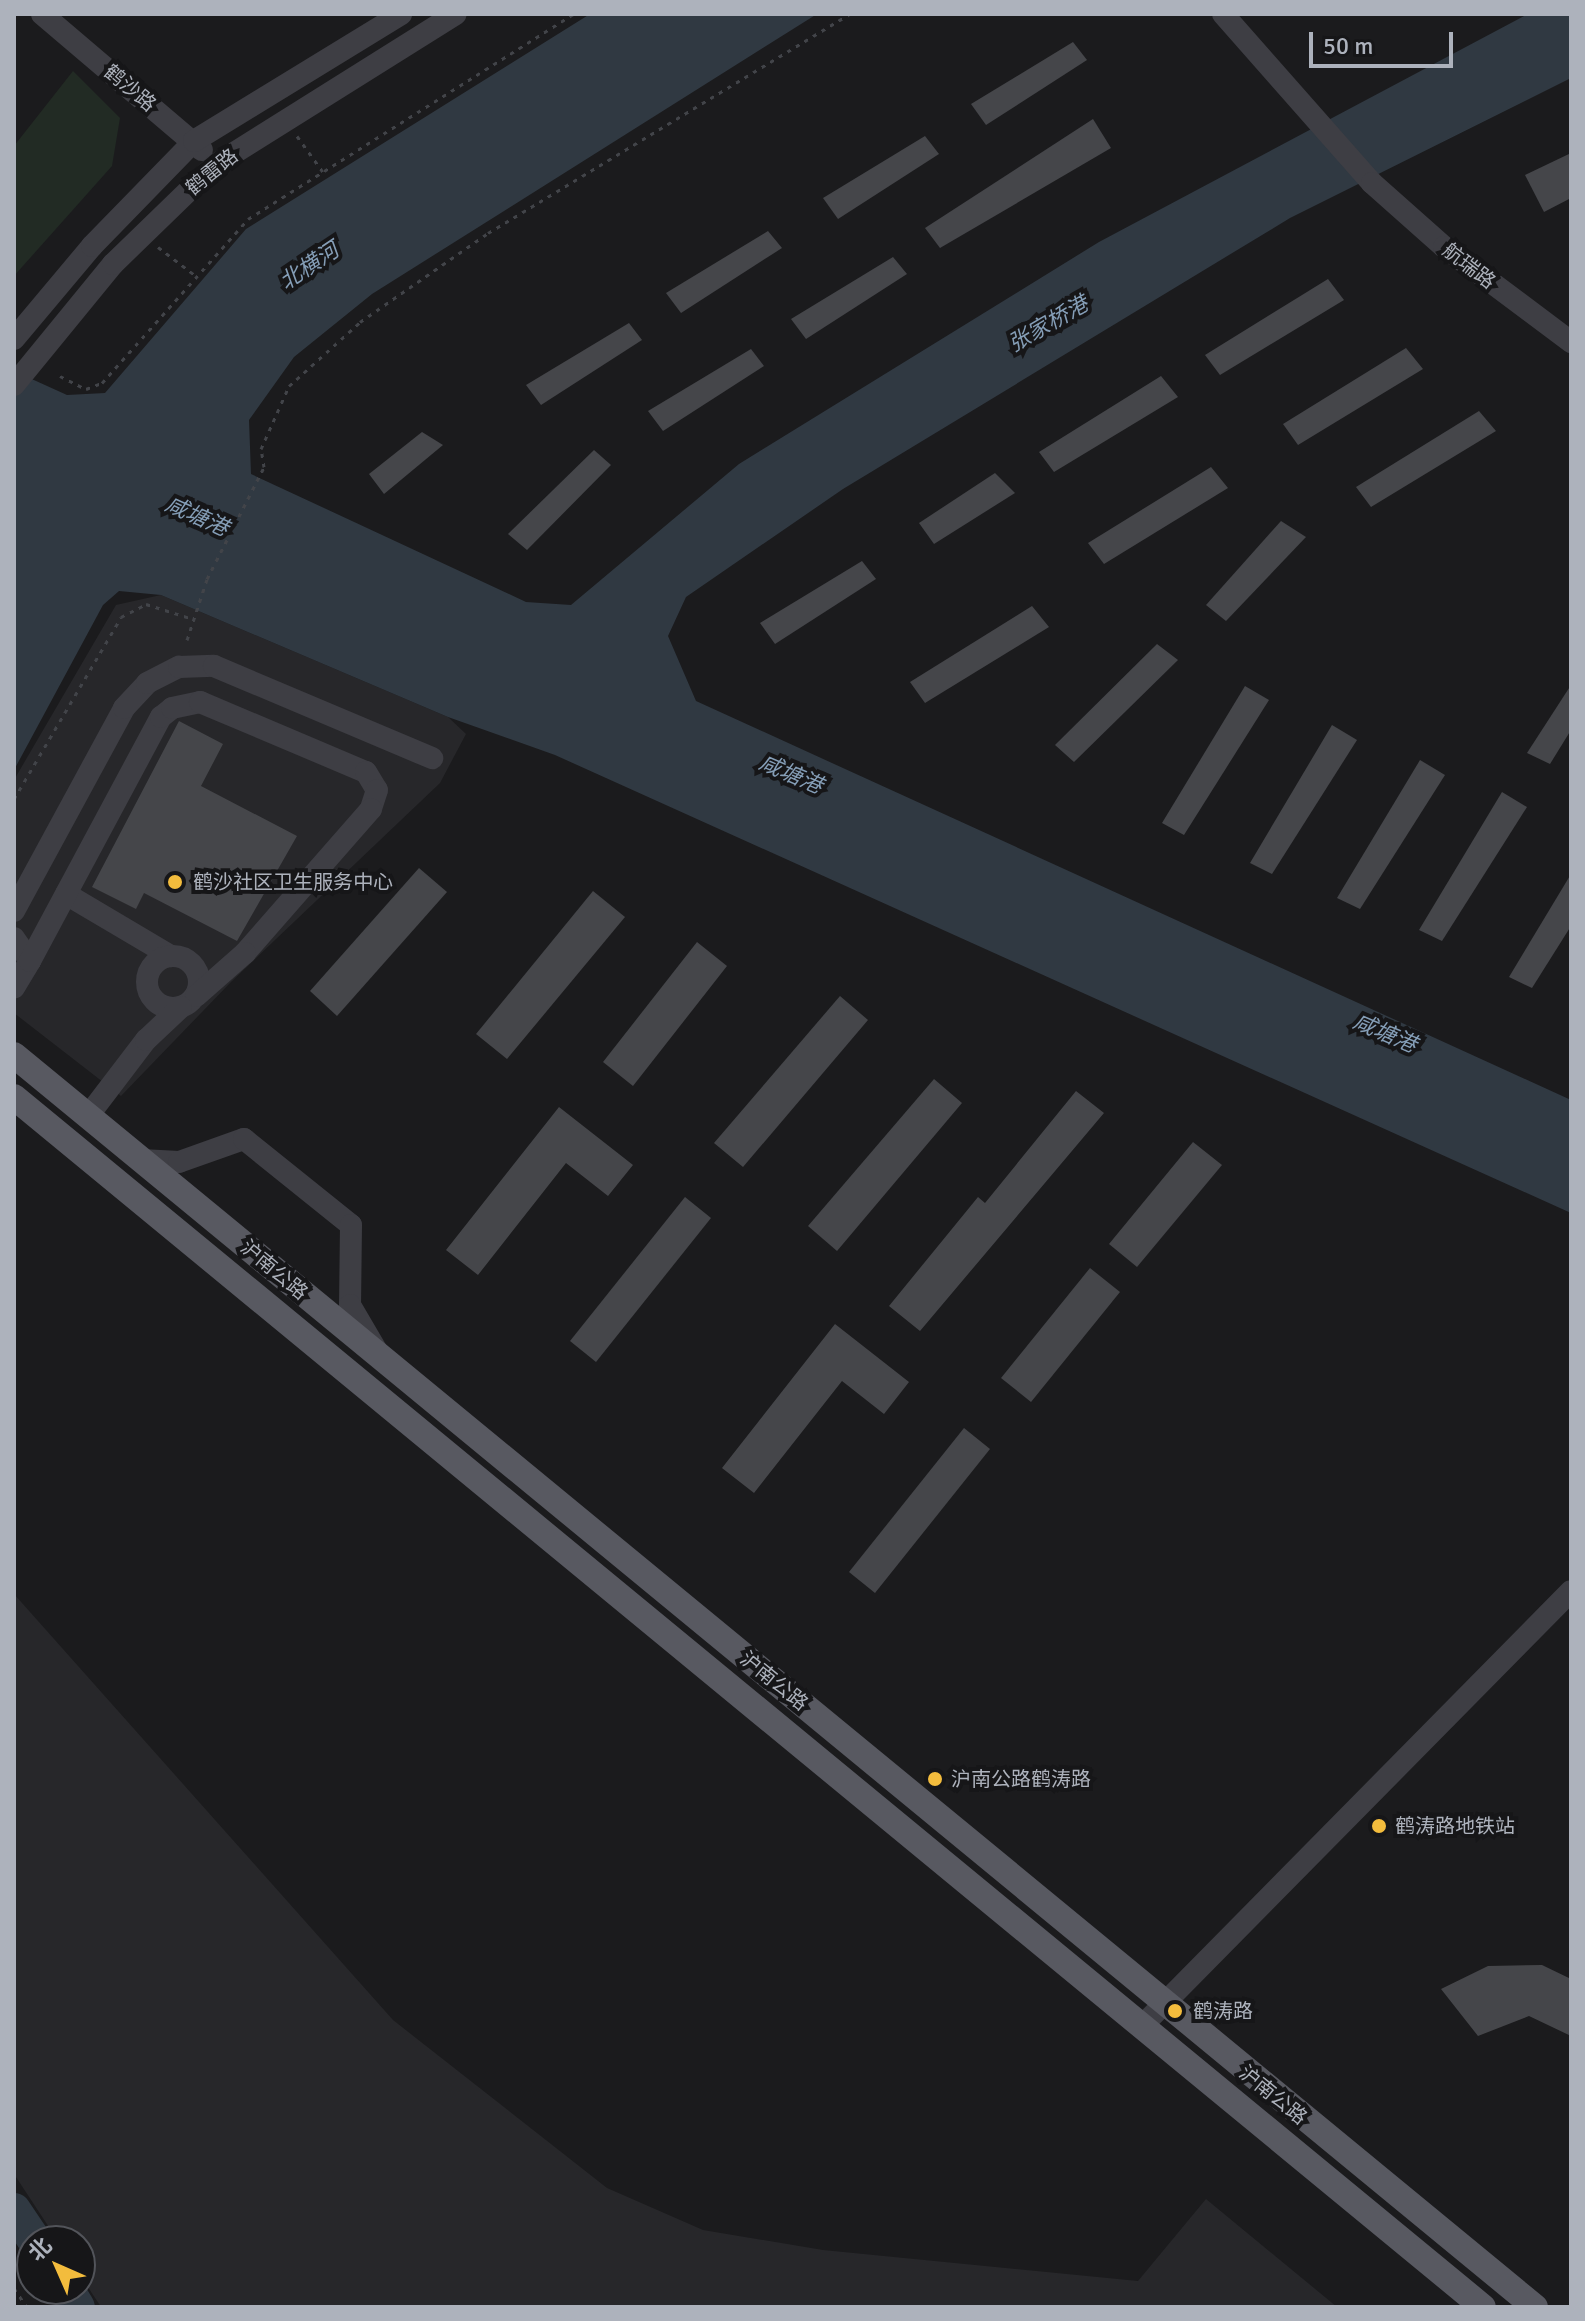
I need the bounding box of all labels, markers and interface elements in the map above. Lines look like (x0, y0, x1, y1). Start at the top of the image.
scale bar (1313, 16, 1457, 66)
text: 50 m (1323, 31, 1373, 61)
street label: 鹤沙路 (99, 60, 161, 116)
street label: 鹤雷路 (181, 144, 243, 200)
water label: 北横河 (274, 237, 344, 295)
street label: 航瑞路 (1438, 238, 1500, 294)
water label: 张家桥港 (1003, 291, 1093, 357)
water label: 咸塘港 (161, 491, 233, 541)
water label: 咸塘港 (755, 749, 827, 799)
place label: 鹤沙社区卫生服务中心 (193, 870, 393, 894)
marker: 鹤沙社区卫生服务中心 (164, 871, 186, 893)
water label: 咸塘港 (1349, 1008, 1421, 1058)
street label: 沪南公路 (236, 1235, 312, 1305)
street label: 沪南公路 (735, 1647, 813, 1715)
place label: 沪南公路鹤涛路 (951, 1767, 1091, 1791)
marker: 沪南公路鹤涛路 (926, 1770, 944, 1788)
place label: 鹤涛路地铁站 (1395, 1814, 1515, 1838)
marker: 鹤涛路地铁站 (1370, 1817, 1388, 1835)
place label: 鹤涛路 (1193, 1999, 1253, 2023)
marker: 鹤涛路 (1164, 2000, 1186, 2022)
street label: 沪南公路 (1234, 2061, 1312, 2129)
north arrow (16, 2225, 96, 2305)
text: 北 (23, 2232, 57, 2266)

